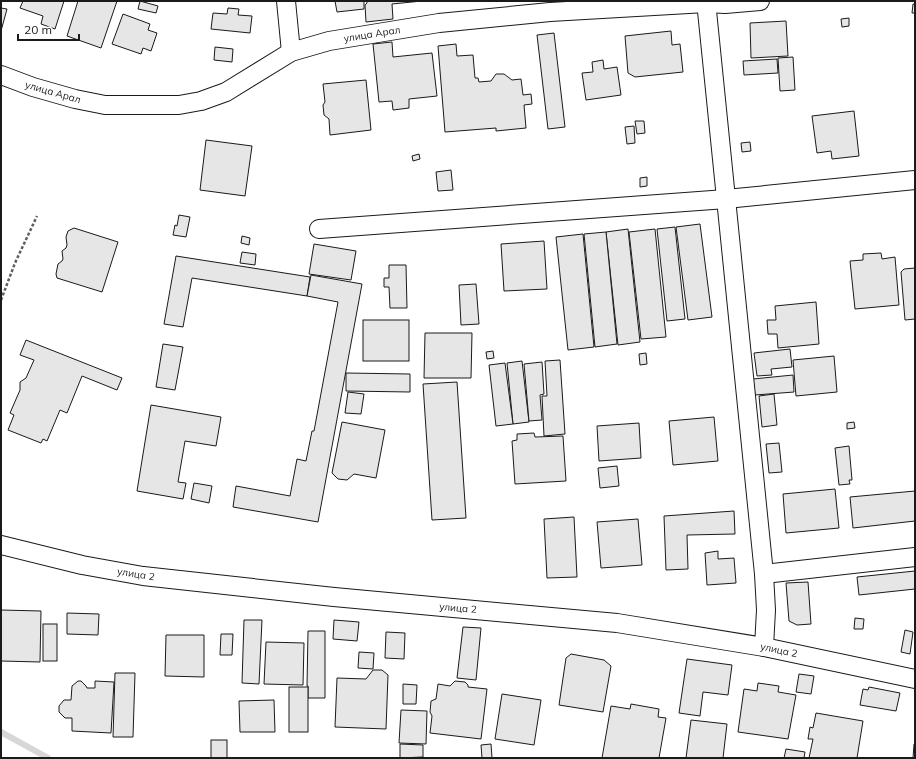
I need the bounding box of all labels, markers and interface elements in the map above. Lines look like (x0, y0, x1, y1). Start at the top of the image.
scale bar (18, 16, 79, 42)
text: 20 m (24, 22, 52, 37)
street label: улица Арал (343, 23, 401, 45)
street label: улица Арал (24, 78, 82, 106)
street label: улица 2 (116, 565, 156, 583)
street label: улица 2 (439, 600, 477, 616)
street label: улица 2 (759, 640, 799, 660)

